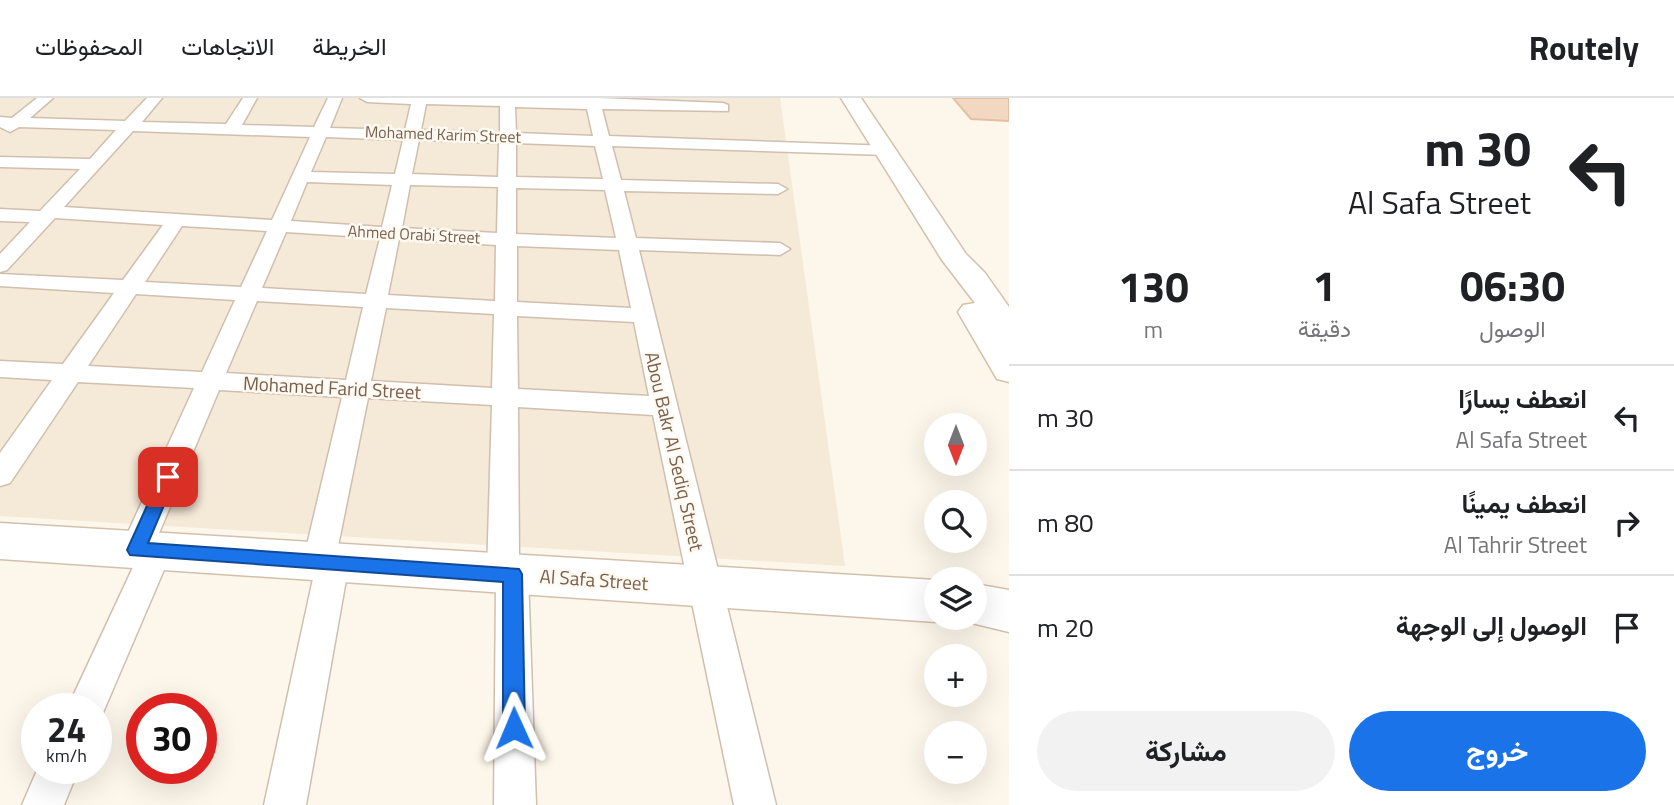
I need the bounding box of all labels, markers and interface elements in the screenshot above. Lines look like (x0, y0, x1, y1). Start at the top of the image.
text: Routely (1529, 23, 1639, 73)
text: المحفوظات (35, 28, 143, 64)
text: الاتجاهات (181, 28, 274, 64)
text: الخريطة (312, 28, 387, 64)
text: 30 m (1424, 110, 1531, 185)
street label: Mohamed Karim Street (365, 119, 522, 149)
icon: left (1555, 126, 1646, 217)
text: Al Safa Street (1348, 178, 1531, 226)
street label: Ahmed Orabi Street (347, 219, 481, 249)
text: 1 (1313, 253, 1336, 317)
text: 06:30 (1460, 253, 1565, 317)
text: 130 (1118, 254, 1189, 318)
text: دقيقة (1298, 311, 1351, 346)
text: الوصول (1479, 311, 1546, 346)
text: m (1144, 312, 1163, 347)
street label: Abou Bakr Al Sediq Street (638, 348, 712, 554)
street label: Mohamed Farid Street (242, 368, 422, 406)
text: انعطف يسارًا (1458, 379, 1587, 418)
text: 30 m (1037, 398, 1094, 437)
icon: left (1608, 399, 1646, 437)
north arrow (924, 413, 987, 476)
map controls (924, 413, 987, 784)
text: Al Safa Street (1455, 422, 1587, 457)
pin (138, 447, 198, 507)
icon: arrive (149, 458, 187, 496)
text: انعطف يمينًا (1461, 484, 1587, 523)
button: search (924, 490, 987, 553)
text: 80 m (1037, 503, 1094, 542)
icon: right (1608, 504, 1646, 542)
text: Al Tahrir Street (1444, 527, 1587, 562)
street label: Al Safa Street (539, 561, 650, 597)
button: layers (924, 567, 987, 630)
text: الوصول إلى الوجهة (1396, 606, 1587, 645)
text: 20 m (1037, 608, 1094, 647)
icon: arrive (1608, 609, 1646, 647)
button: + (924, 644, 987, 707)
position arrow (477, 691, 551, 765)
speed limit sign: 30 (126, 693, 217, 784)
text: 24 (47, 702, 86, 756)
button: مشاركة (1037, 711, 1335, 791)
button: خروج (1349, 711, 1646, 791)
button: − (924, 721, 987, 784)
text: km/h (46, 742, 87, 769)

